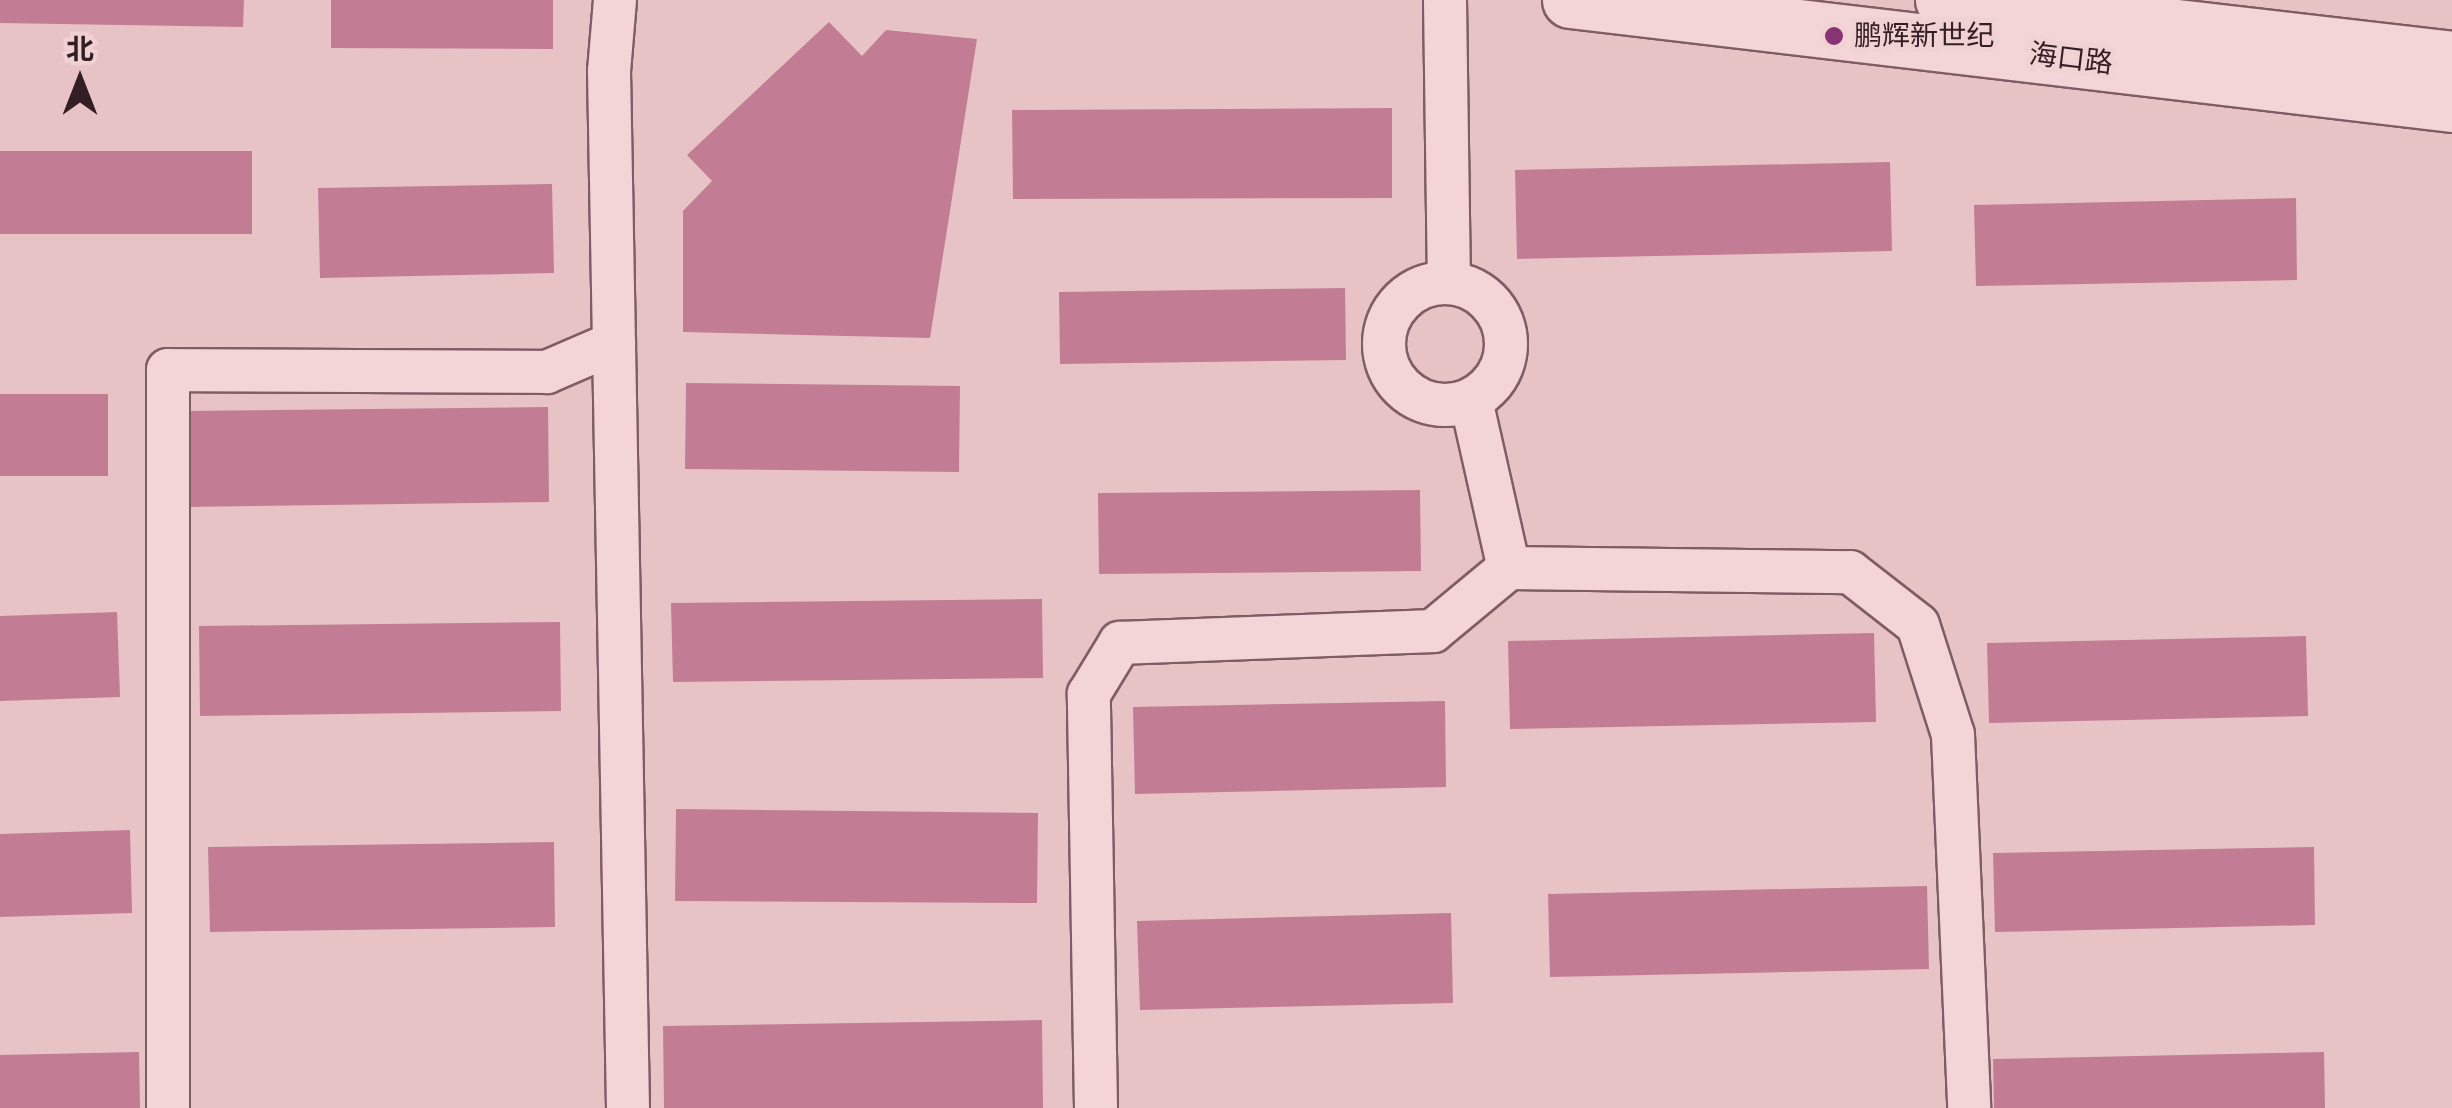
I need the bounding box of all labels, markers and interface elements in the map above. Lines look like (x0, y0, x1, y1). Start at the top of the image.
place label: 鹏辉新世纪 (1854, 19, 1994, 53)
marker: 鹏辉新世纪 (1823, 25, 1845, 47)
north arrow (30, 30, 130, 130)
text: 北 (66, 32, 94, 67)
street label: 海口路 (2027, 37, 2115, 81)

